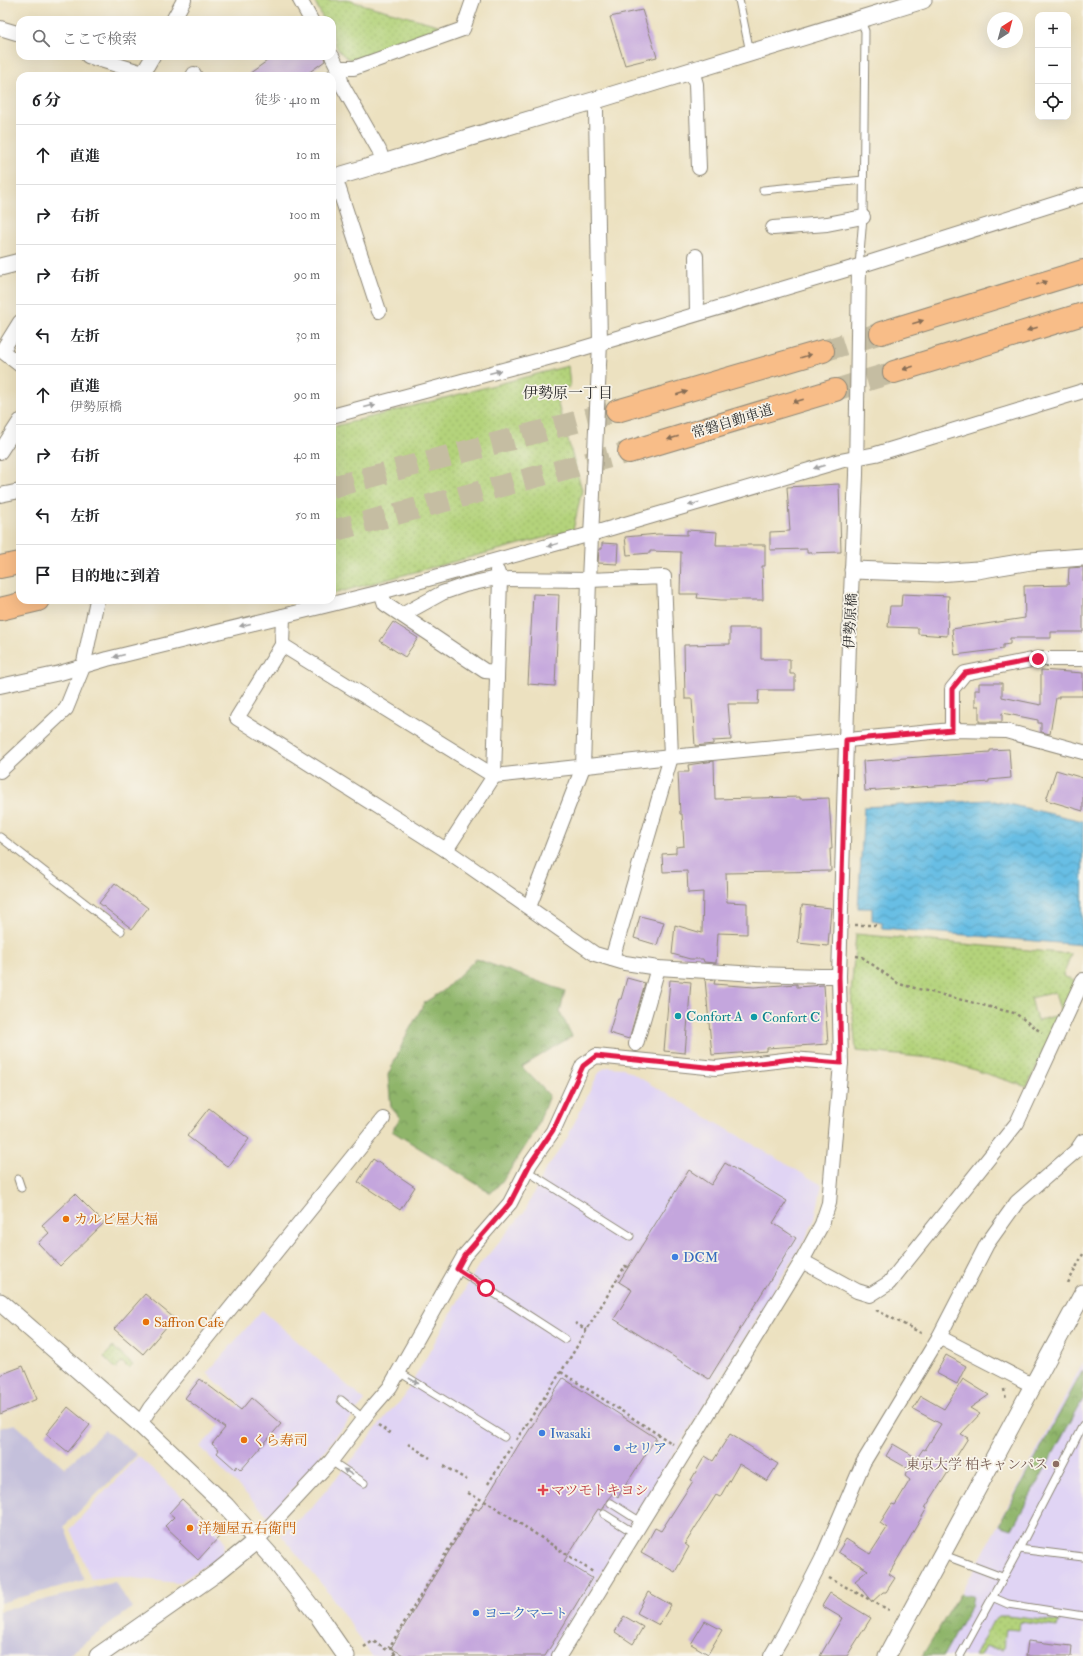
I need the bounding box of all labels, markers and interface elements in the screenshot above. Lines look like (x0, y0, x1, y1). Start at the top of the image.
north arrow (987, 12, 1023, 48)
map controls (1035, 12, 1071, 120)
button: + (1035, 12, 1071, 48)
search box (16, 16, 336, 60)
icon: search (30, 27, 52, 49)
text: ここで検索 (62, 30, 137, 49)
button: − (1035, 48, 1071, 84)
button: locate (1035, 84, 1071, 120)
text: 6 分 (32, 90, 61, 111)
text: 徒歩 · 410 m (255, 92, 320, 108)
icon: ahead (32, 144, 54, 166)
text: 直進 (70, 147, 100, 166)
text: 10 m (296, 147, 320, 163)
icon: right (32, 204, 54, 226)
text: 右折 (70, 207, 100, 226)
text: 100 m (289, 207, 320, 223)
icon: right (32, 264, 54, 286)
text: 右折 (70, 267, 100, 286)
text: 90 m (294, 267, 320, 283)
one-way arrow (1037, 280, 1049, 286)
one-way arrow (912, 319, 924, 325)
icon: left (32, 324, 54, 346)
one-way arrow (1026, 326, 1038, 332)
text: 左折 (70, 327, 100, 346)
text: 30 m (296, 327, 320, 343)
one-way arrow (801, 353, 813, 359)
one-way arrow (902, 365, 914, 371)
one-way arrow (490, 369, 502, 375)
text: 直進 (70, 377, 100, 396)
icon: ahead (32, 384, 54, 406)
district label: 伊勢原一丁目 (523, 384, 613, 403)
text: 90 m (294, 387, 320, 403)
one-way arrow (676, 390, 688, 396)
one-way arrow (792, 398, 804, 404)
text: 伊勢原橋 (70, 399, 122, 415)
street label: 常磐自動車道 (689, 401, 775, 442)
one-way arrow (363, 402, 376, 408)
one-way arrow (667, 435, 679, 441)
icon: right (32, 444, 54, 466)
text: 右折 (70, 447, 100, 466)
text: 40 m (294, 447, 320, 463)
one-way arrow (812, 464, 824, 470)
one-way arrow (688, 501, 700, 507)
icon: left (32, 504, 54, 526)
text: 左折 (70, 507, 100, 526)
text: 50 m (295, 507, 320, 523)
one-way arrow (547, 542, 559, 548)
icon: arrive (32, 564, 54, 586)
text: 目的地に到着 (70, 567, 160, 586)
street label: 伊勢原橋 (841, 593, 860, 649)
one-way arrow (239, 622, 251, 628)
route end (1029, 650, 1047, 668)
one-way arrow (113, 654, 125, 660)
place label: Confort A (686, 1008, 743, 1025)
place label: Confort C (762, 1009, 820, 1026)
marker: Confort A (673, 1011, 683, 1021)
marker: Confort C (749, 1012, 759, 1022)
place label: カルビ屋大福 (74, 1211, 158, 1228)
marker: カルビ屋大福 (61, 1214, 71, 1224)
place label: DCM (683, 1249, 719, 1266)
marker: DCM (670, 1252, 680, 1262)
route start (477, 1279, 495, 1297)
place label: Saffron Cafe (154, 1314, 224, 1331)
marker: Saffron Cafe (141, 1317, 151, 1327)
one-way arrow (408, 1378, 420, 1385)
place label: Iwasaki (550, 1425, 591, 1442)
marker: Iwasaki (537, 1428, 547, 1438)
place label: くら寿司 (252, 1432, 308, 1449)
marker: くら寿司 (239, 1435, 249, 1445)
place label: セリア (625, 1440, 667, 1457)
marker: セリア (612, 1443, 622, 1453)
place label: 東京大学 柏キャンパス (906, 1456, 1048, 1473)
marker: 東京大学 柏キャンパス (1051, 1459, 1061, 1469)
one-way arrow (342, 1468, 353, 1476)
place label: マツモトキヨシ (551, 1482, 649, 1499)
marker: マツモトキヨシ (538, 1485, 548, 1495)
place label: 洋麺屋五右衛門 (198, 1520, 296, 1537)
marker: 洋麺屋五右衛門 (185, 1523, 195, 1533)
place label: ヨークマート (484, 1605, 568, 1622)
marker: ヨークマート (471, 1608, 481, 1618)

